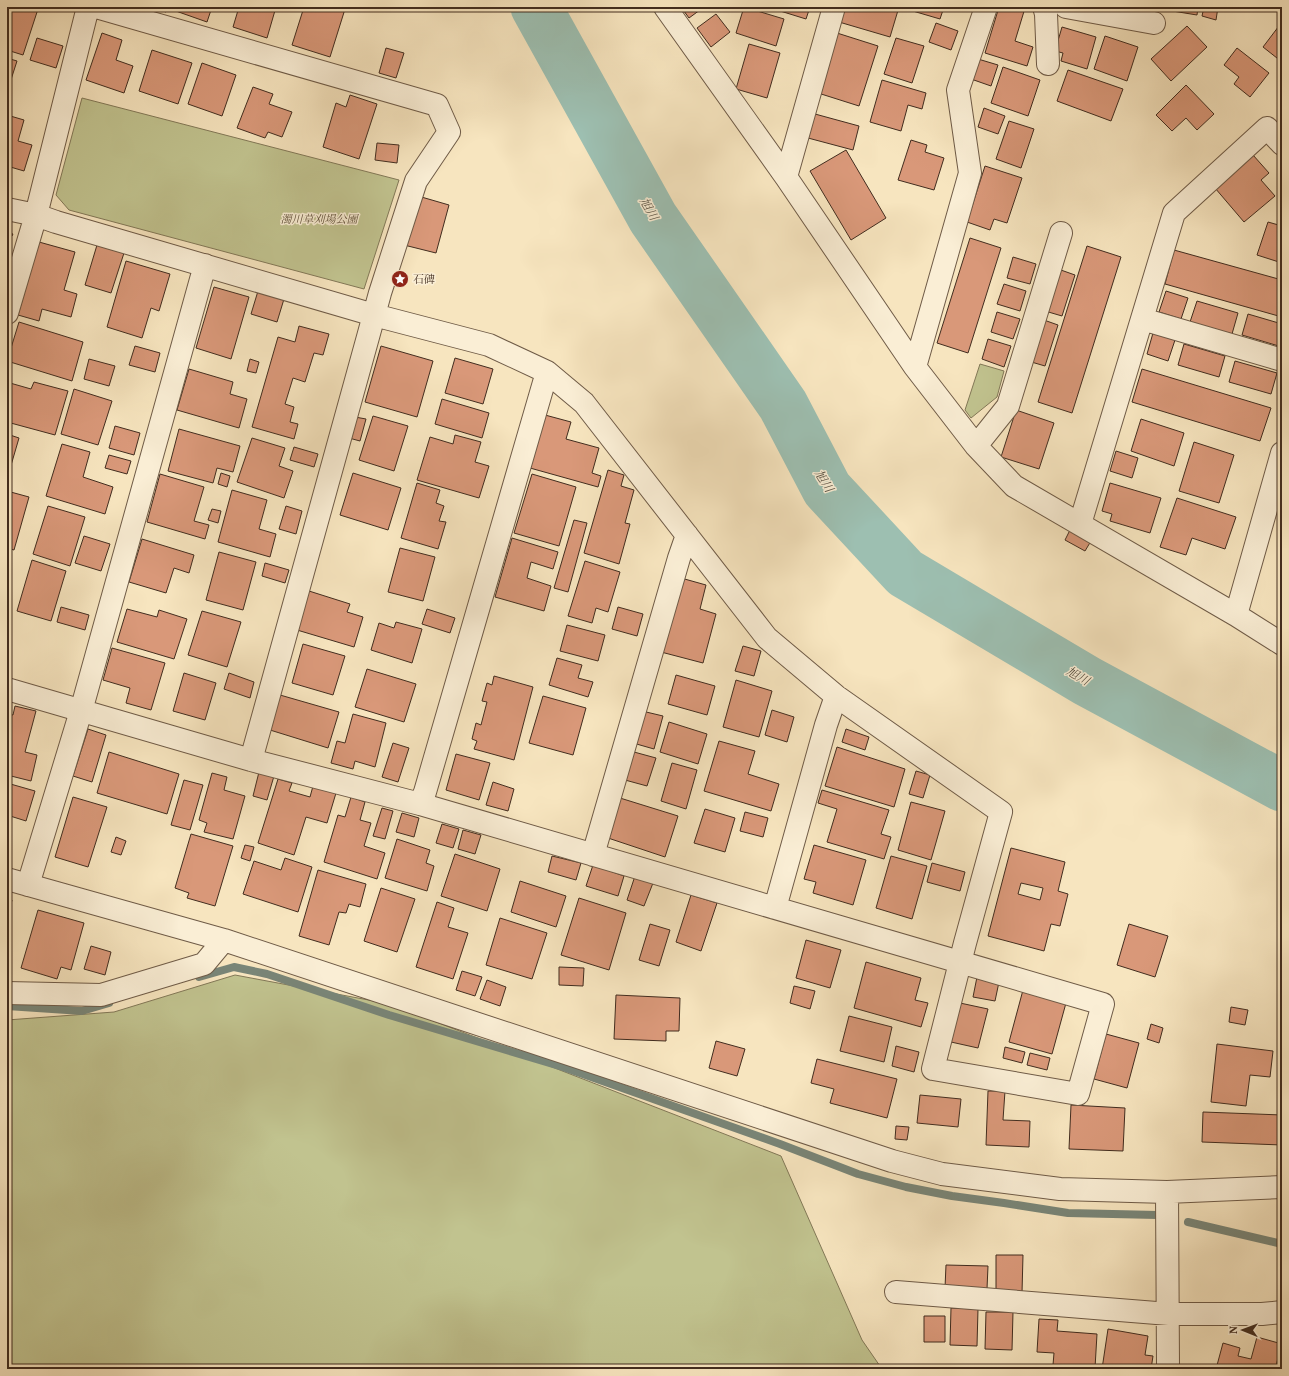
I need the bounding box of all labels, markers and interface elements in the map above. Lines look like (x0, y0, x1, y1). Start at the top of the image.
water label: 旭川 (635, 195, 662, 226)
park label: 濁川草刈場公園 (281, 213, 359, 228)
place icon: 石碑 (390, 269, 410, 289)
place label: 石碑 (413, 273, 435, 288)
water label: 旭川 (810, 467, 837, 498)
water label: 旭川 (1063, 664, 1094, 691)
north arrow (1223, 1310, 1263, 1350)
text: N (1227, 1326, 1242, 1334)

